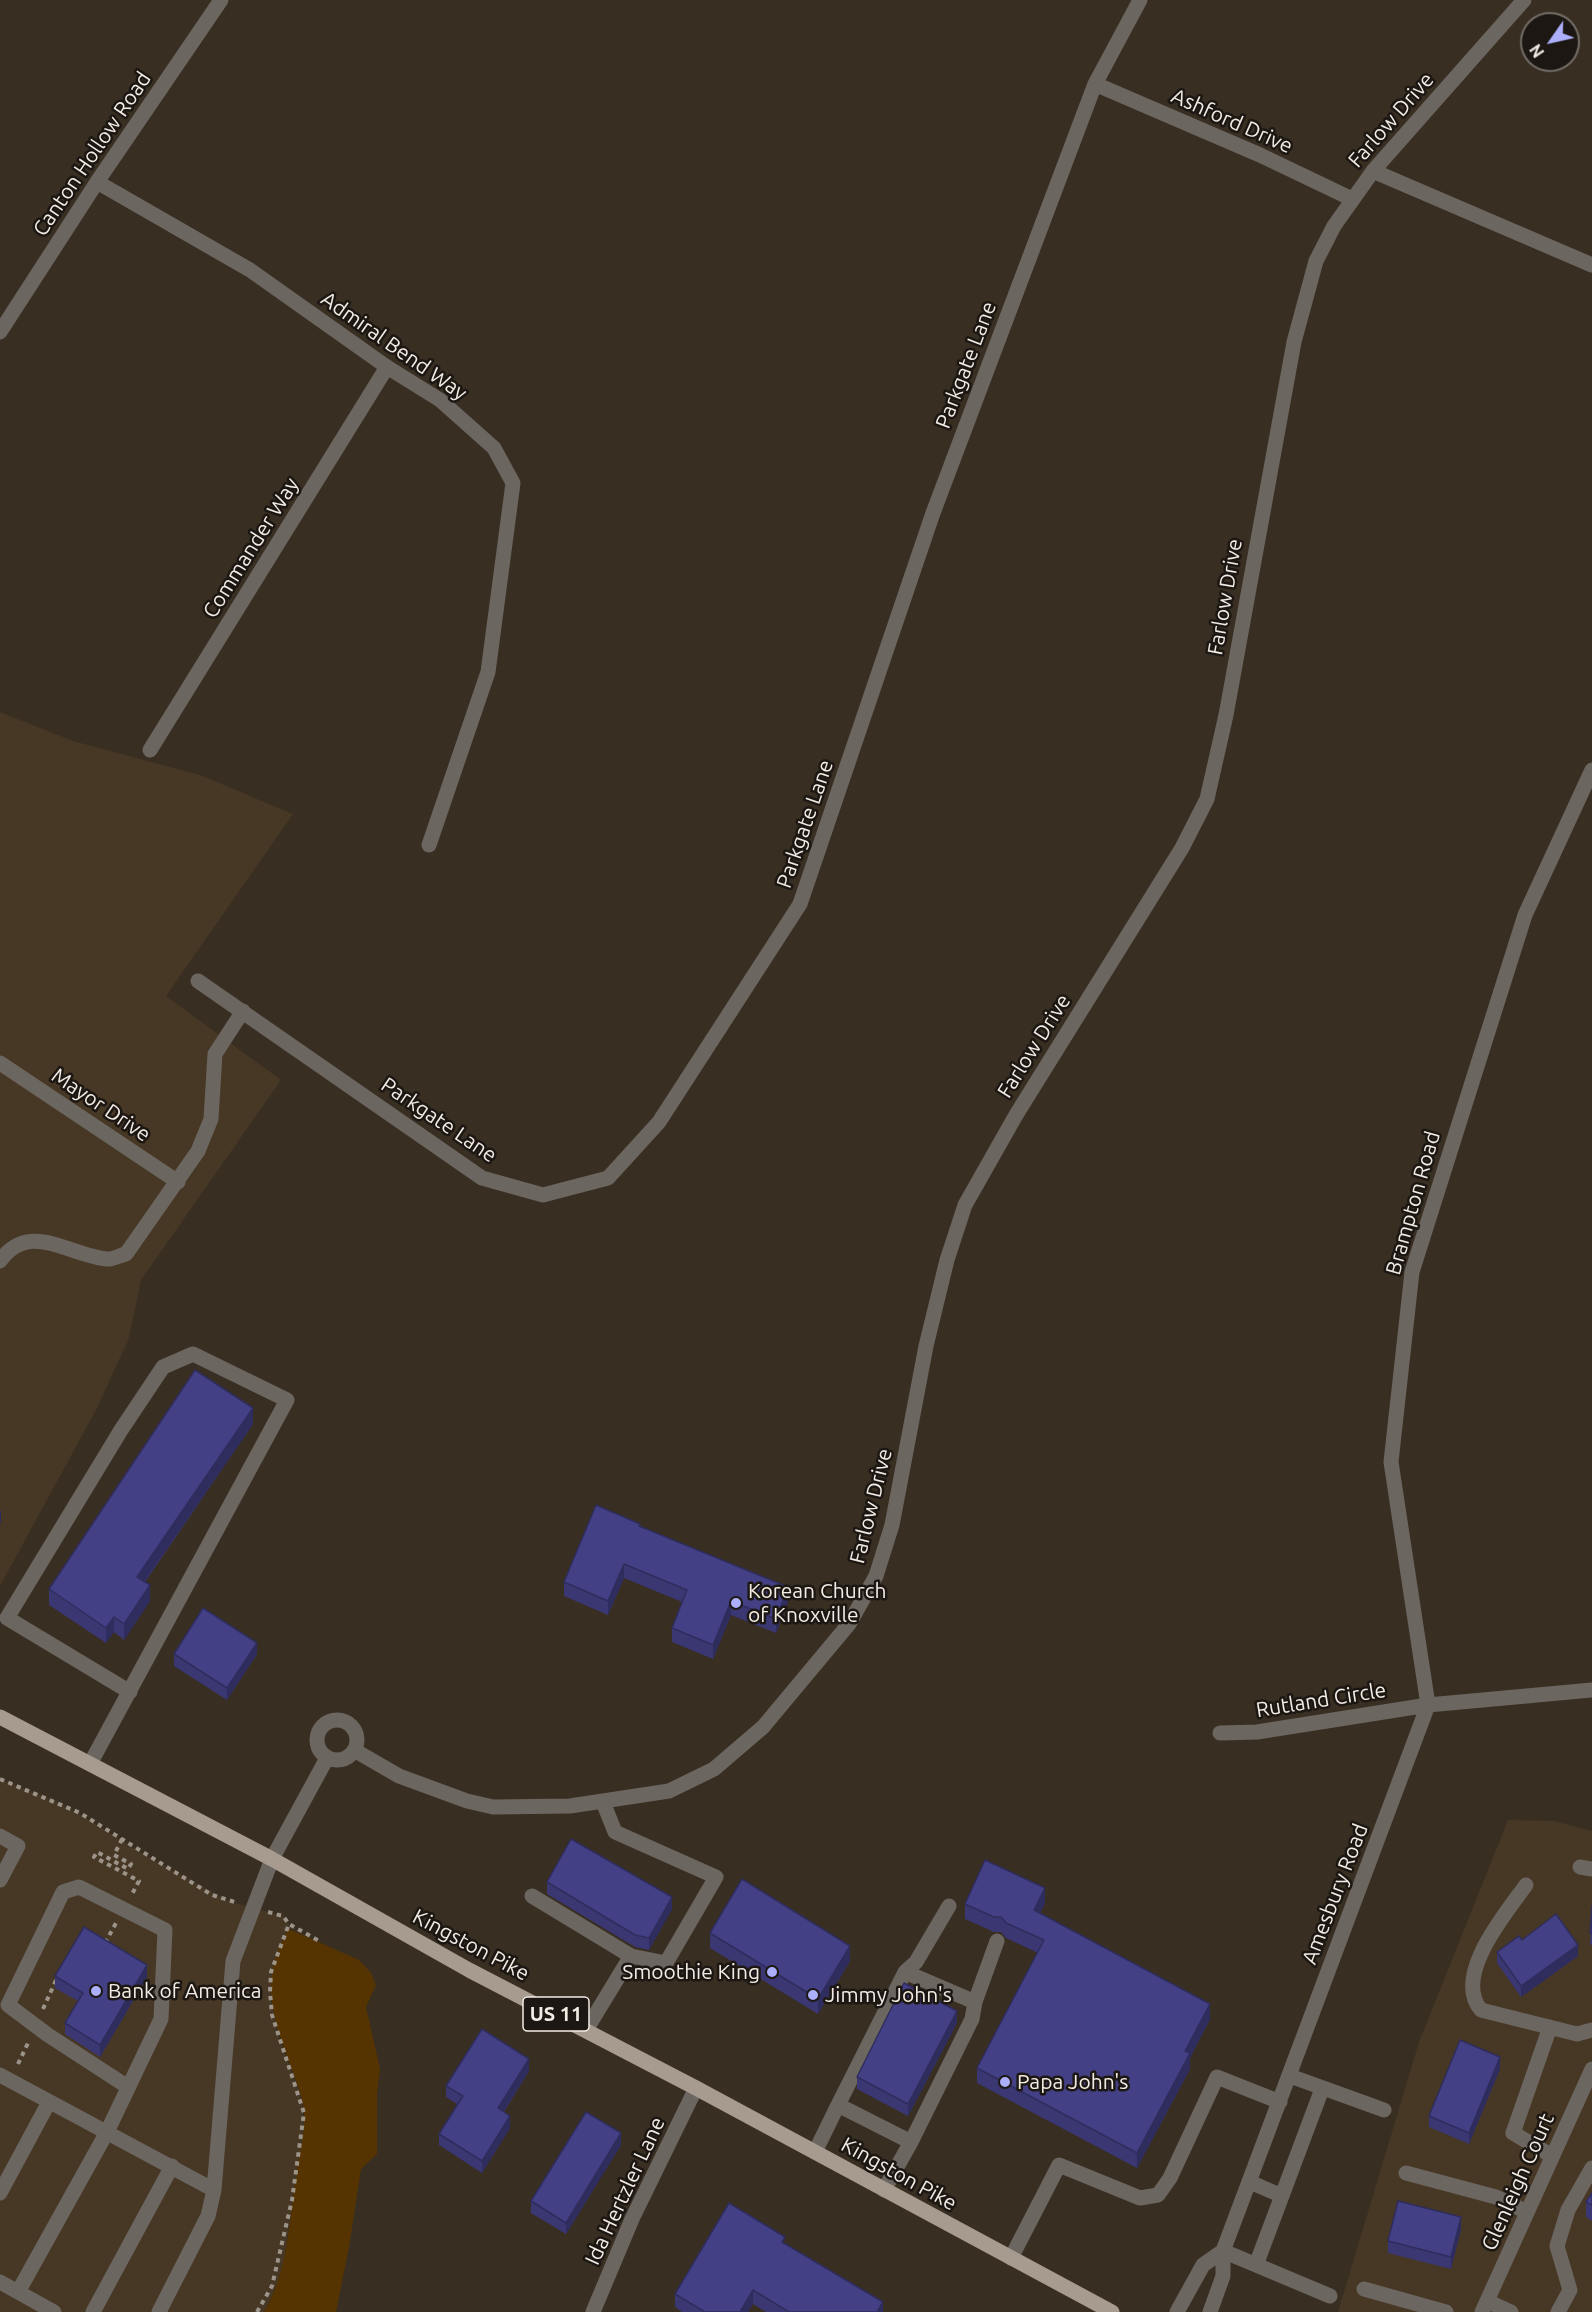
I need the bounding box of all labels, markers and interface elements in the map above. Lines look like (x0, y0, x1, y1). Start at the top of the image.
north arrow (1520, 12, 1580, 72)
text: N (1526, 41, 1548, 61)
street label: Canton Hollow Road (28, 67, 156, 241)
street label: Farlow Drive (1343, 67, 1439, 173)
street label: Ashford Drive (1168, 83, 1296, 159)
street label: Admiral Bend Way (316, 286, 472, 406)
street label: Parkgate Lane (930, 298, 1002, 432)
street label: Commander Way (198, 473, 304, 623)
street label: Farlow Drive (1202, 537, 1248, 657)
street label: Parkgate Lane (771, 757, 839, 891)
street label: Farlow Drive (992, 989, 1076, 1103)
street label: Mayor Drive (47, 1063, 155, 1147)
street label: Parkgate Lane (376, 1072, 502, 1168)
street label: Brampton Road (1380, 1128, 1446, 1278)
street label: Farlow Drive (845, 1446, 897, 1566)
place label: Korean Church of Knoxville (748, 1578, 886, 1628)
marker: Korean Church of Knoxville (729, 1596, 743, 1610)
street label: Rutland Circle (1254, 1677, 1388, 1723)
street label: Amesbury Road (1297, 1820, 1373, 1968)
street label: Kingston Pike (408, 1904, 534, 1986)
place label: Smoothie King (622, 1959, 760, 1985)
marker: Smoothie King (765, 1965, 779, 1979)
place label: Bank of America (108, 1978, 262, 2004)
place label: Jimmy John's (825, 1982, 952, 2008)
marker: Bank of America (89, 1984, 103, 1998)
marker: Jimmy John's (806, 1988, 820, 2002)
road number: US 11 (523, 1997, 589, 2031)
place label: Papa John's (1017, 2069, 1128, 2095)
marker: Papa John's (998, 2075, 1012, 2089)
street label: Glenleigh Court (1477, 2110, 1559, 2254)
street label: Ida Hertzler Lane (580, 2113, 670, 2269)
street label: Kingston Pike (837, 2132, 961, 2216)

